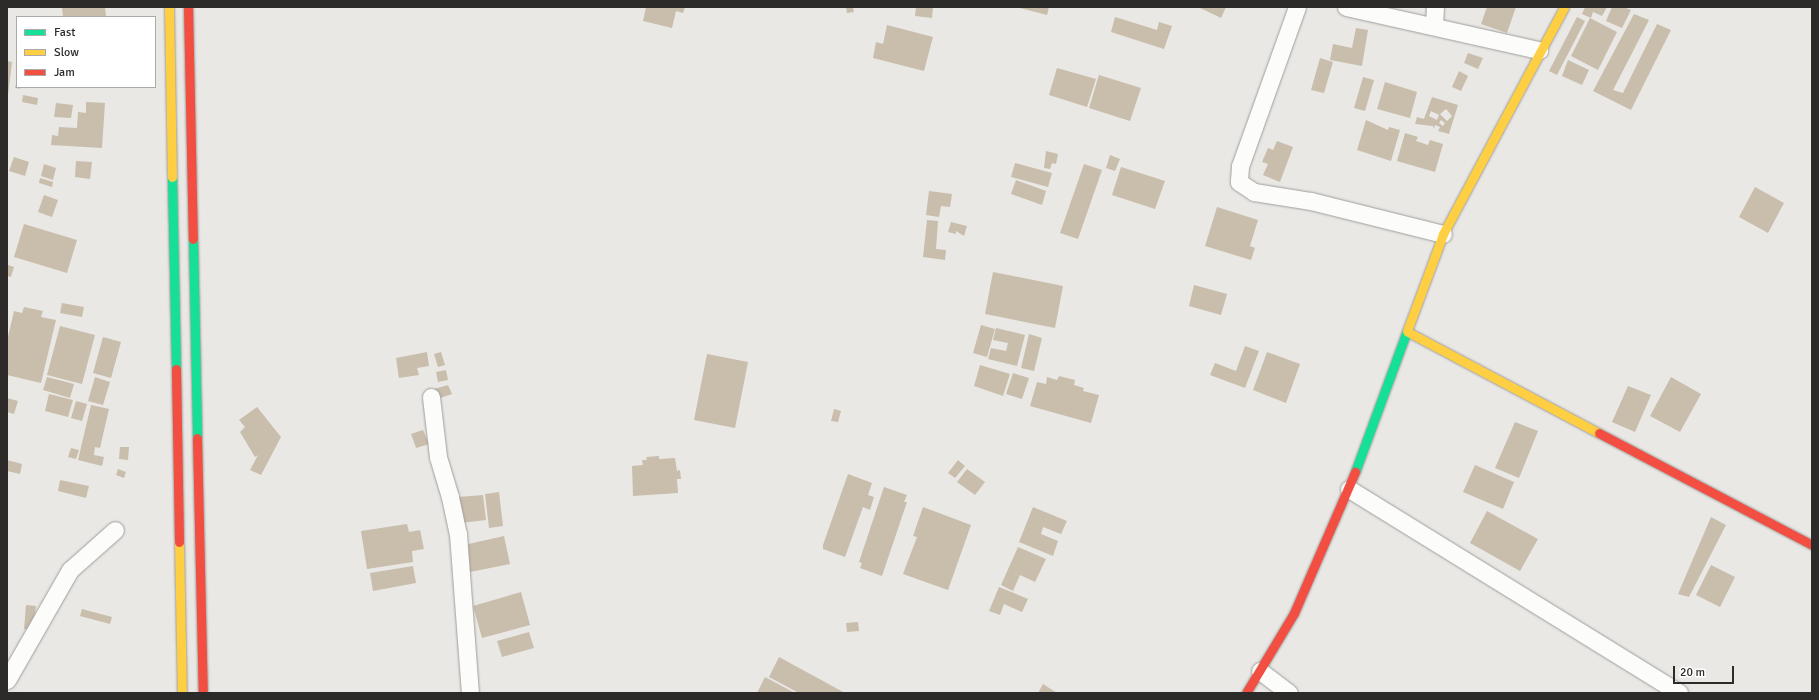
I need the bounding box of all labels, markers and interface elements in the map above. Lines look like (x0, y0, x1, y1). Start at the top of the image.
legend (16, 16, 156, 88)
text: Fast (54, 25, 75, 40)
text: Slow (54, 45, 79, 60)
text: Jam (54, 65, 75, 80)
scale bar (1675, 658, 1736, 684)
text: 20 m (1680, 665, 1705, 680)

